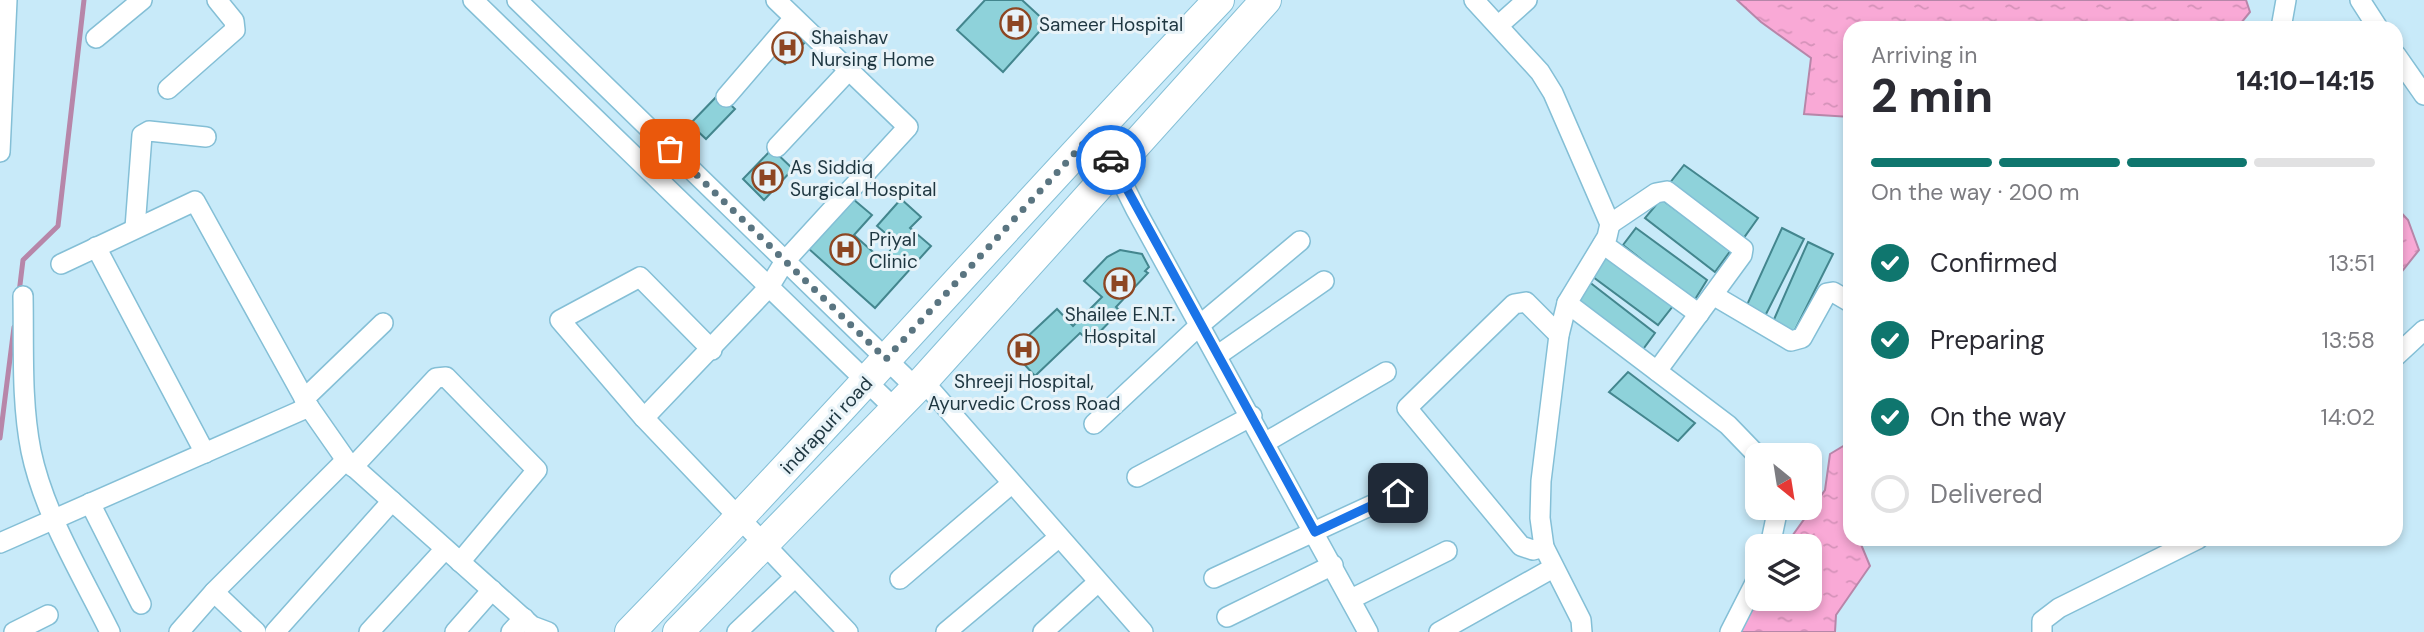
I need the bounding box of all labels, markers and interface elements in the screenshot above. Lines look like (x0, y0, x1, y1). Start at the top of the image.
hospital icon: Sameer Hospital (999, 7, 1033, 41)
place label: Sameer Hospital (1039, 12, 1183, 37)
place label: Shaishav Nursing Home (811, 25, 935, 72)
hospital icon: Shaishav Nursing Home (771, 31, 805, 65)
text: Arriving in (1871, 40, 1977, 70)
text: 14:10–14:15 (2236, 64, 2375, 98)
text: 2 min (1871, 66, 1993, 126)
pin (640, 119, 700, 179)
courier (1076, 125, 1146, 195)
icon: bag (651, 130, 689, 168)
icon: car (1092, 141, 1130, 179)
place label: As Siddiq Surgical Hospital (790, 155, 937, 202)
hospital icon: As Siddiq Surgical Hospital (750, 161, 784, 195)
text: On the way · 200 m (1871, 177, 2080, 207)
place label: Priyal Clinic (869, 227, 918, 274)
hospital icon: Priyal Clinic (829, 233, 863, 267)
icon: check (1871, 244, 1909, 282)
text: Confirmed (1930, 246, 2057, 280)
text: 13:51 (2328, 248, 2375, 278)
hospital icon: Shailee E.N.T. Hospital (1103, 266, 1137, 300)
place label: Shailee E.N.T. Hospital (1065, 302, 1175, 349)
icon: check (1871, 321, 1909, 359)
text: Preparing (1930, 323, 2045, 357)
text: 13:58 (2322, 325, 2375, 355)
hospital icon: Shreeji Hospital, Ayurvedic Cross Road (1007, 333, 1041, 367)
place label: Shreeji Hospital, Ayurvedic Cross Road (928, 369, 1120, 416)
street label: indrapuri road (775, 371, 878, 479)
icon: check (1871, 398, 1909, 436)
text: On the way (1930, 400, 2066, 434)
text: 14:02 (2320, 402, 2375, 432)
north arrow (1745, 443, 1822, 520)
map controls (1745, 443, 1822, 611)
pin (1368, 463, 1428, 523)
icon: home (1379, 474, 1417, 512)
text: Delivered (1930, 477, 2043, 511)
button: layers (1745, 534, 1822, 611)

